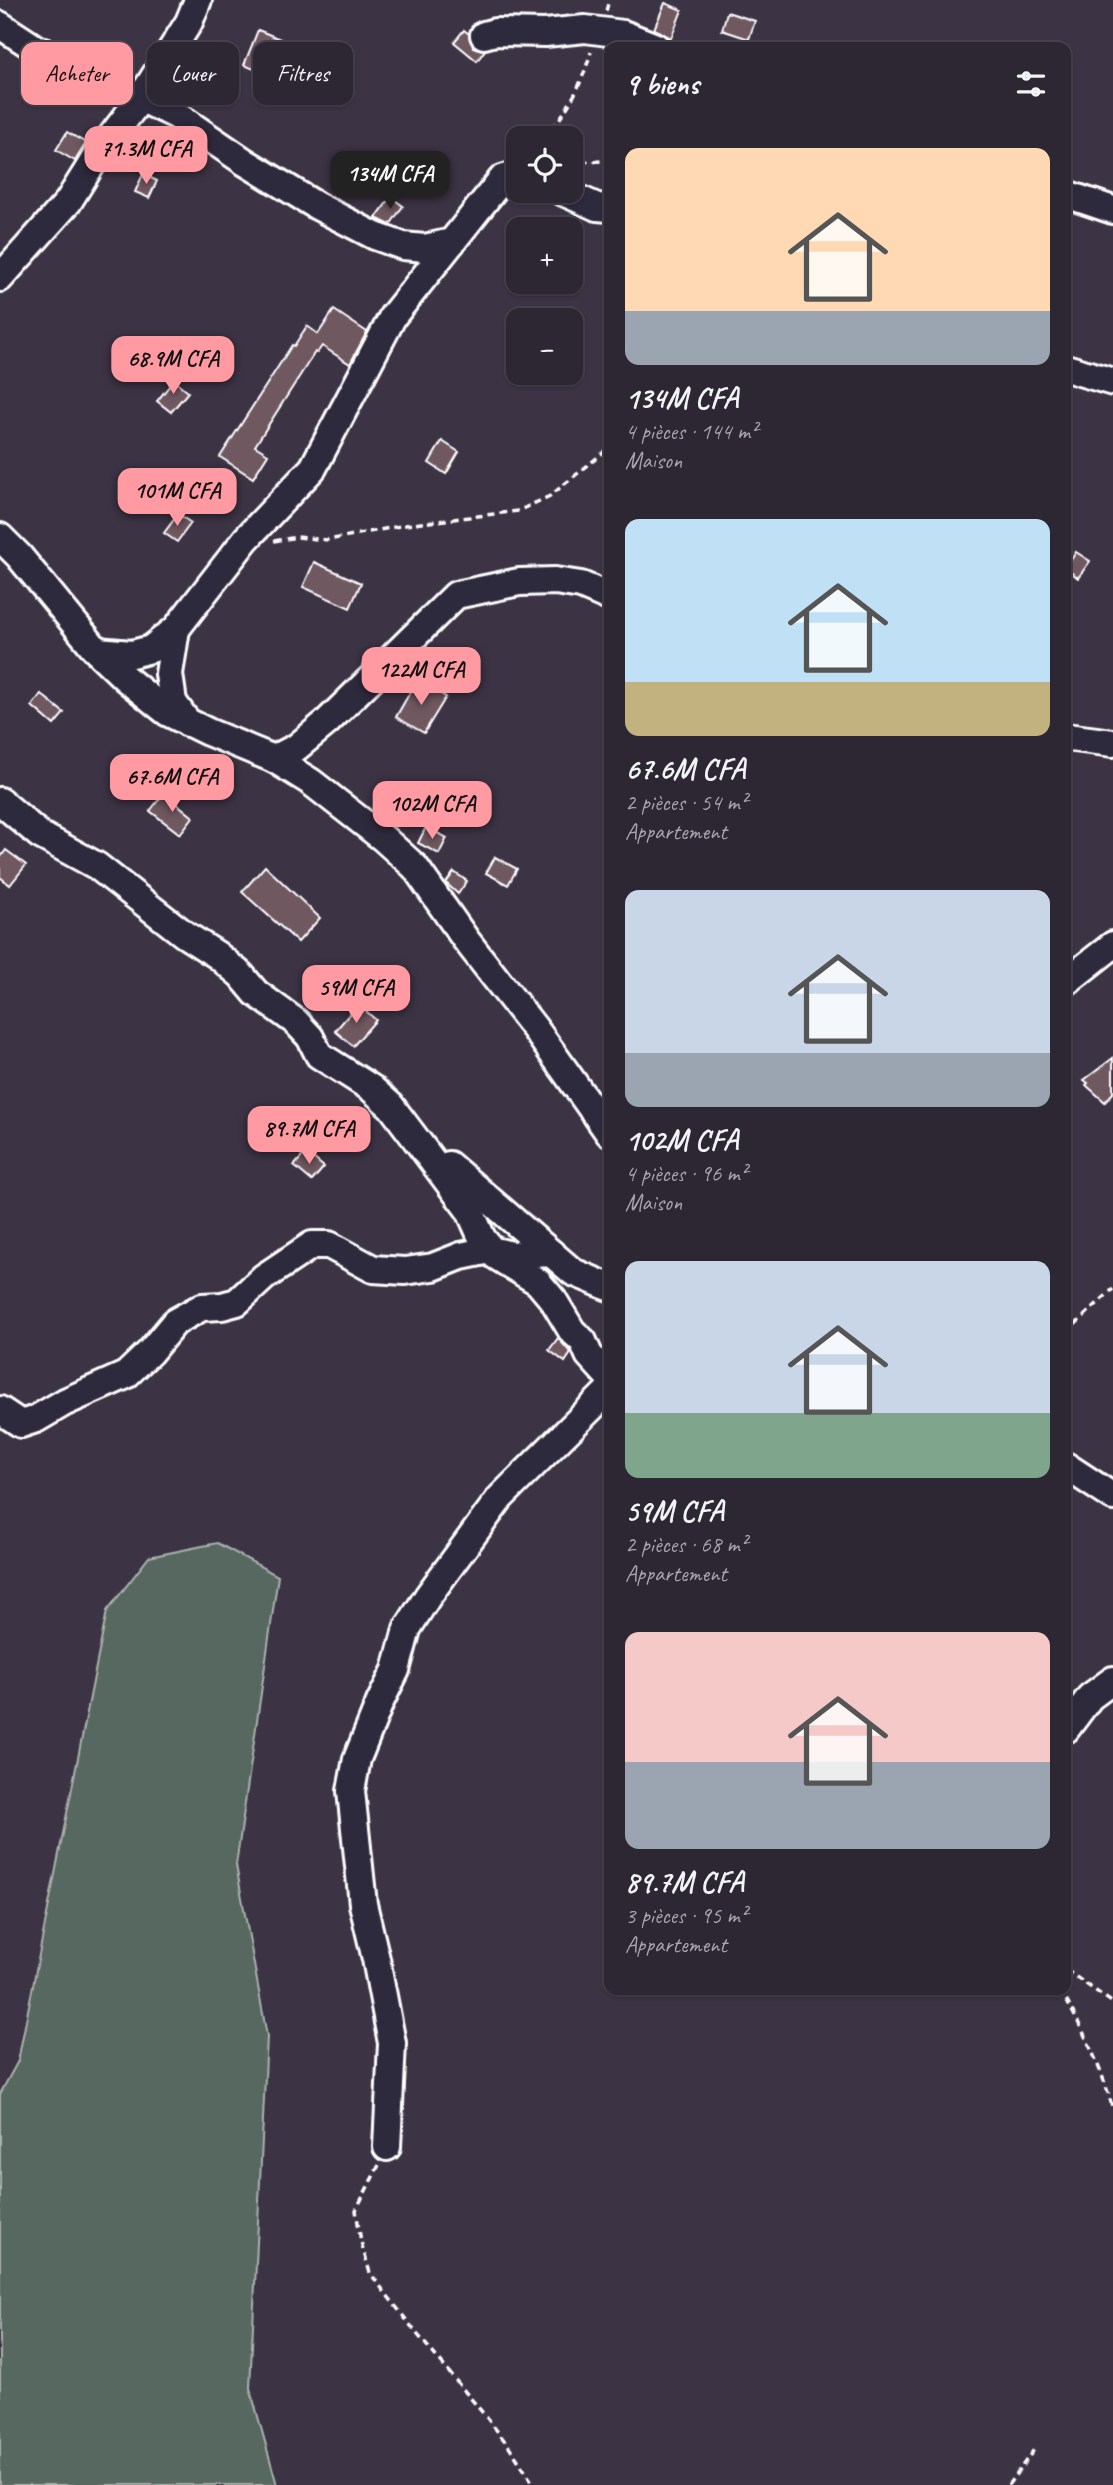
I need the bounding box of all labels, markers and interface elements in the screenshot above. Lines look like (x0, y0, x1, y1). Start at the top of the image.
chip: Acheter (21, 42, 133, 105)
chip: Louer (147, 42, 239, 105)
chip: Filtres (253, 42, 353, 105)
text: 9 biens (625, 65, 699, 103)
icon: filters (1012, 65, 1050, 103)
map controls (506, 126, 583, 385)
button: locate (506, 126, 583, 203)
pin: 71.3M CFA (66, 127, 226, 186)
text: 71.3M CFA (100, 134, 192, 163)
pin: 134M CFA (318, 152, 462, 211)
text: 134M CFA (347, 159, 433, 188)
icon: home (775, 194, 901, 320)
button: + (506, 217, 583, 294)
button: − (506, 308, 583, 385)
pin: 68.9M CFA (93, 336, 253, 396)
text: 68.9M CFA (127, 344, 219, 373)
text: 134M CFA (625, 379, 738, 417)
text: 4 pièces · 144 m² (625, 417, 757, 446)
text: Maison (625, 446, 682, 475)
pin: 101M CFA (105, 468, 249, 528)
text: 101M CFA (134, 476, 220, 505)
icon: home (775, 565, 901, 691)
pin: 122M CFA (349, 648, 493, 707)
text: 122M CFA (378, 655, 464, 684)
text: 67.6M CFA (625, 750, 745, 788)
pin: 67.6M CFA (92, 754, 252, 814)
text: 67.6M CFA (126, 762, 218, 791)
pin: 102M CFA (360, 782, 504, 841)
text: 2 pièces · 54 m² (625, 788, 747, 817)
text: 102M CFA (389, 789, 475, 818)
text: Appartement (625, 817, 727, 846)
icon: home (775, 936, 901, 1062)
pin: 59M CFA (291, 965, 421, 1025)
text: 59M CFA (318, 973, 394, 1002)
pin: 89.7M CFA (229, 1106, 389, 1166)
text: 89.7M CFA (264, 1114, 354, 1143)
text: 102M CFA (625, 1121, 738, 1159)
text: 4 pièces · 96 m² (625, 1159, 747, 1188)
text: Maison (625, 1188, 682, 1217)
icon: home (775, 1307, 901, 1433)
text: 59M CFA (625, 1492, 724, 1530)
text: 2 pièces · 68 m² (625, 1530, 747, 1559)
text: Appartement (625, 1559, 727, 1588)
icon: home (775, 1678, 901, 1804)
text: 89.7M CFA (625, 1863, 744, 1901)
text: 3 pièces · 95 m² (625, 1901, 747, 1930)
text: Appartement (625, 1930, 727, 1959)

